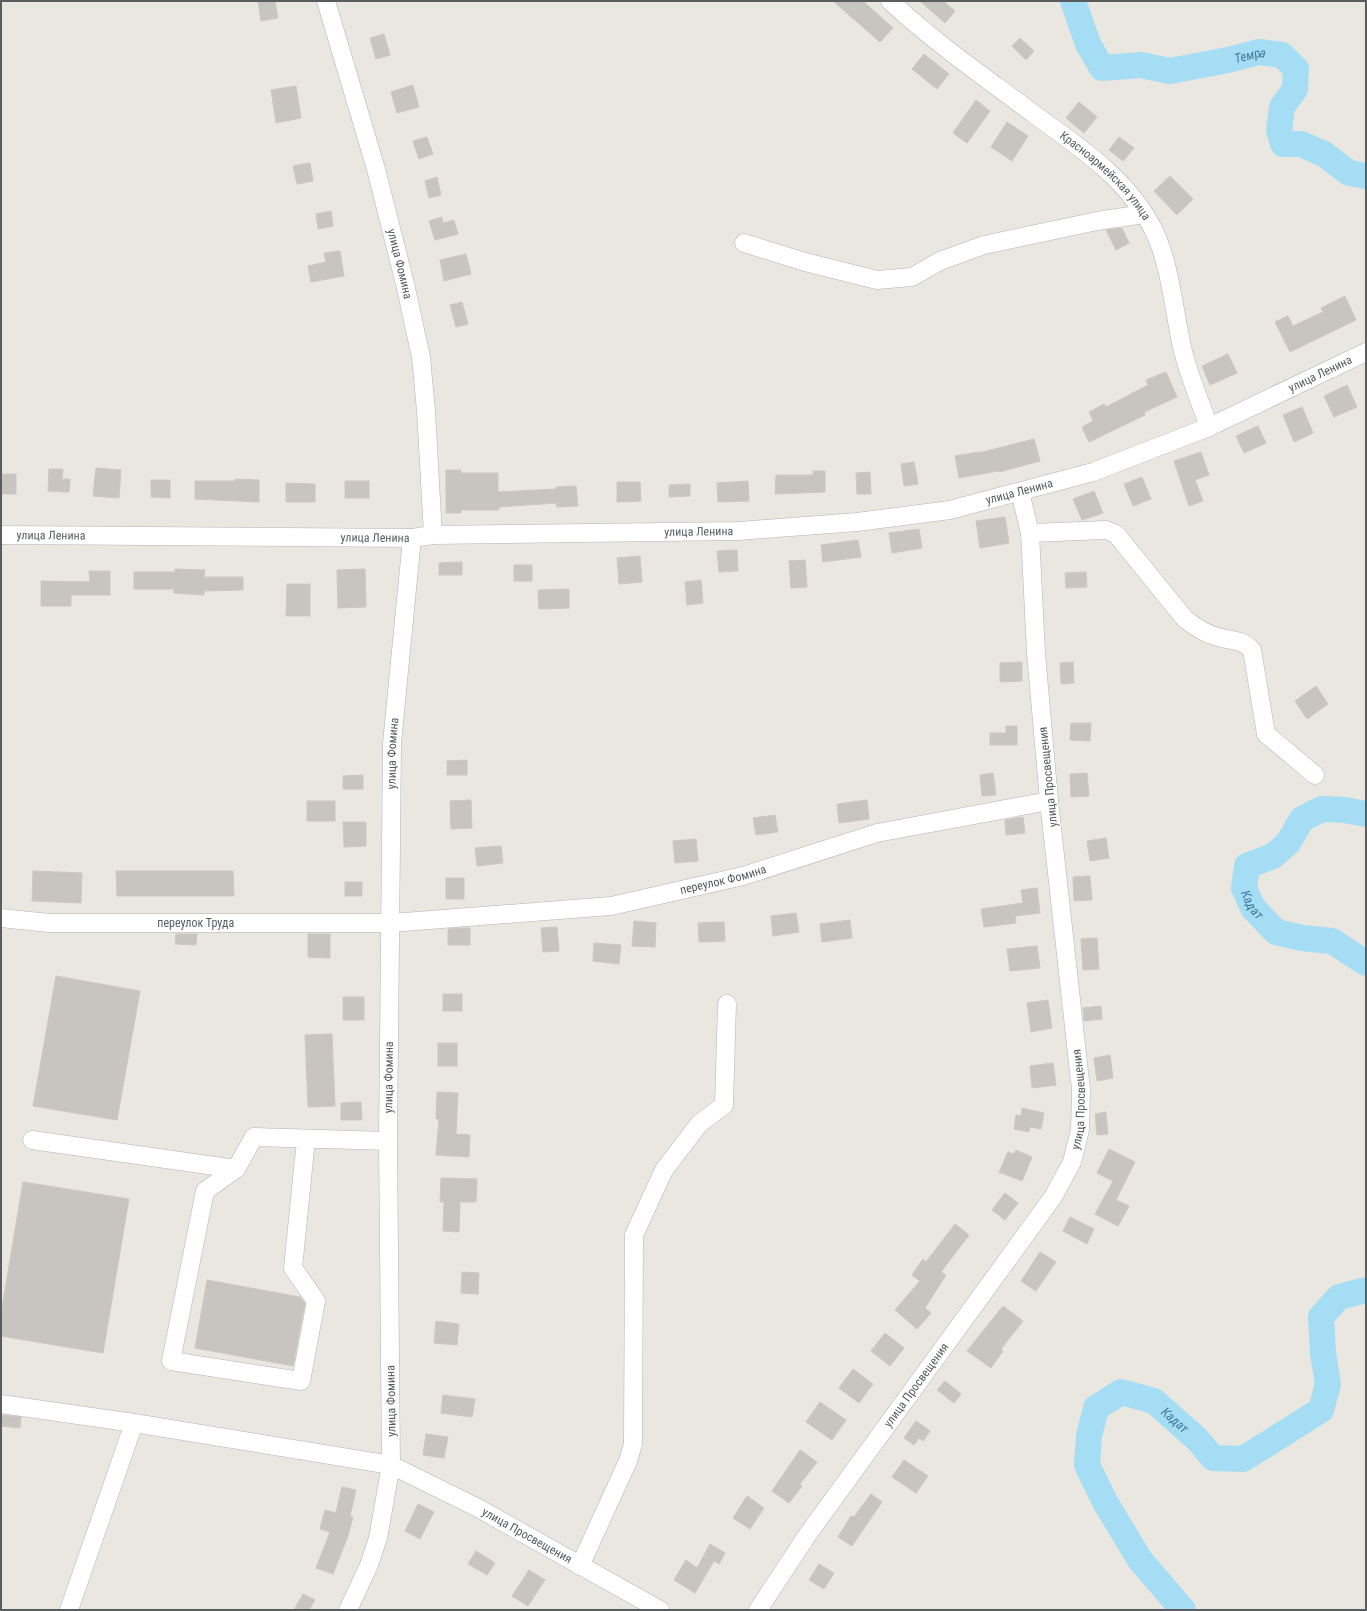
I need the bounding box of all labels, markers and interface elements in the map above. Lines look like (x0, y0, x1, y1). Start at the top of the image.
water label: Темра (1233, 45, 1267, 66)
street label: Красноармейская улица (1057, 128, 1154, 223)
street label: улица Фомина (384, 227, 415, 300)
street label: улица Ленина (1286, 353, 1355, 395)
street label: улица Ленина (984, 476, 1055, 507)
street label: улица Ленина (664, 524, 734, 539)
street label: улица Ленина (16, 528, 86, 543)
street label: улица Ленина (340, 530, 410, 545)
street label: улица Фомина (385, 717, 401, 789)
street label: улица Просвещения (1036, 726, 1060, 828)
street label: переулок Фомина (678, 862, 768, 897)
water label: Кадат (1238, 888, 1267, 923)
street label: переулок Труда (157, 916, 234, 930)
street label: улица Фомина (381, 1041, 396, 1113)
street label: улица Просвещения (1068, 1048, 1088, 1151)
street label: улица Просвещения (881, 1340, 952, 1430)
street label: улица Фомина (383, 1365, 399, 1437)
water label: Кадат (1158, 1404, 1192, 1437)
street label: улица Просвещения (480, 1505, 574, 1566)

